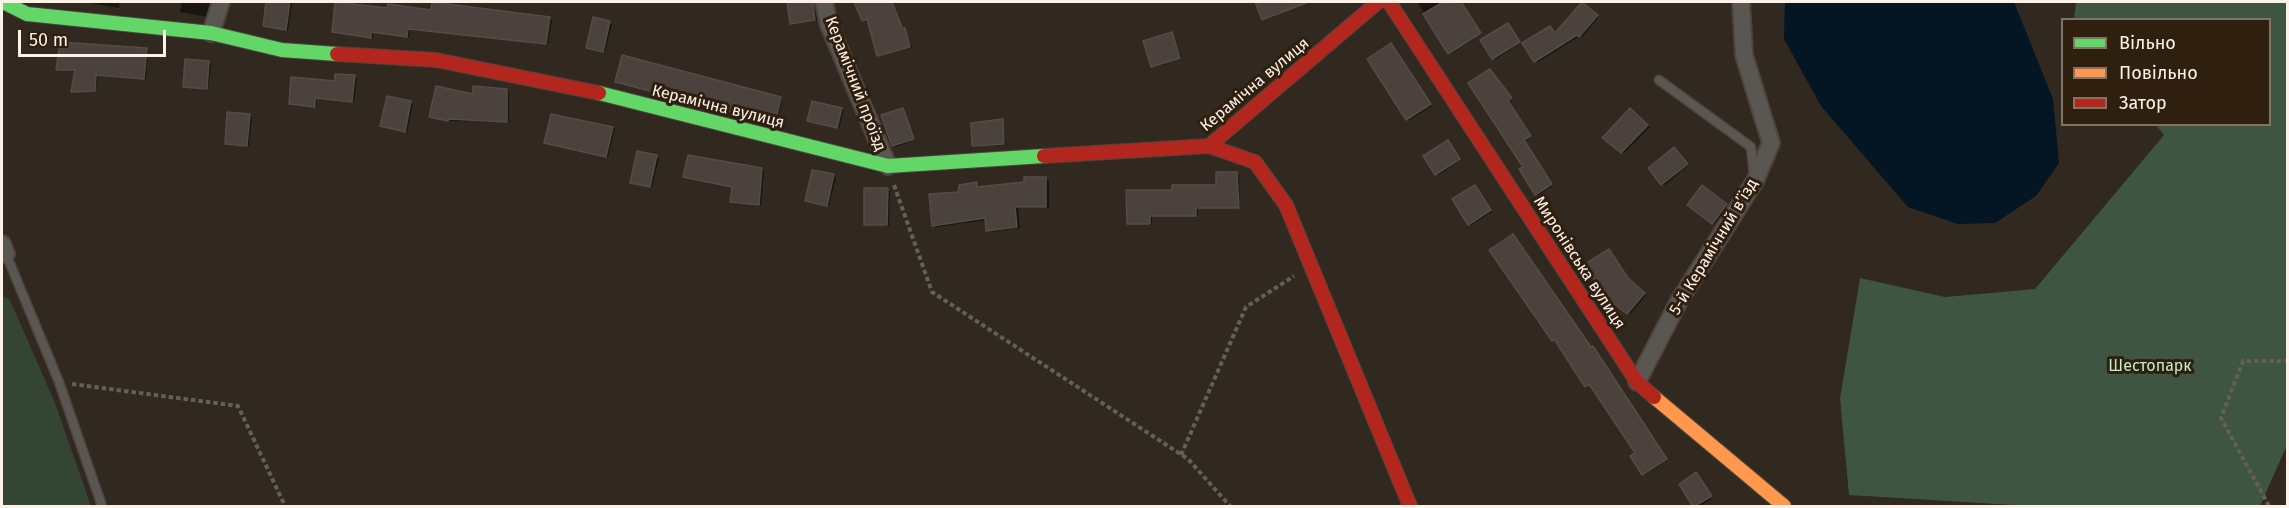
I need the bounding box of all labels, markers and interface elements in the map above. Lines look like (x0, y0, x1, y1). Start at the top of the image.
street label: Керамічний проїзд (820, 14, 890, 154)
scale bar (21, 18, 170, 56)
legend (2061, 18, 2271, 126)
text: 50 m (29, 29, 68, 51)
text: Вільно (2119, 32, 2176, 54)
street label: Керамічна вулиця (1197, 34, 1313, 136)
text: Повільно (2119, 62, 2198, 84)
street label: Керамічна вулиця (650, 81, 786, 133)
text: Затор (2119, 92, 2167, 114)
street label: 5-й Керамічний в’їзд (1666, 175, 1762, 319)
street label: Миронівська вулиця (1529, 193, 1629, 333)
park label: Шестопарк (2108, 357, 2192, 377)

